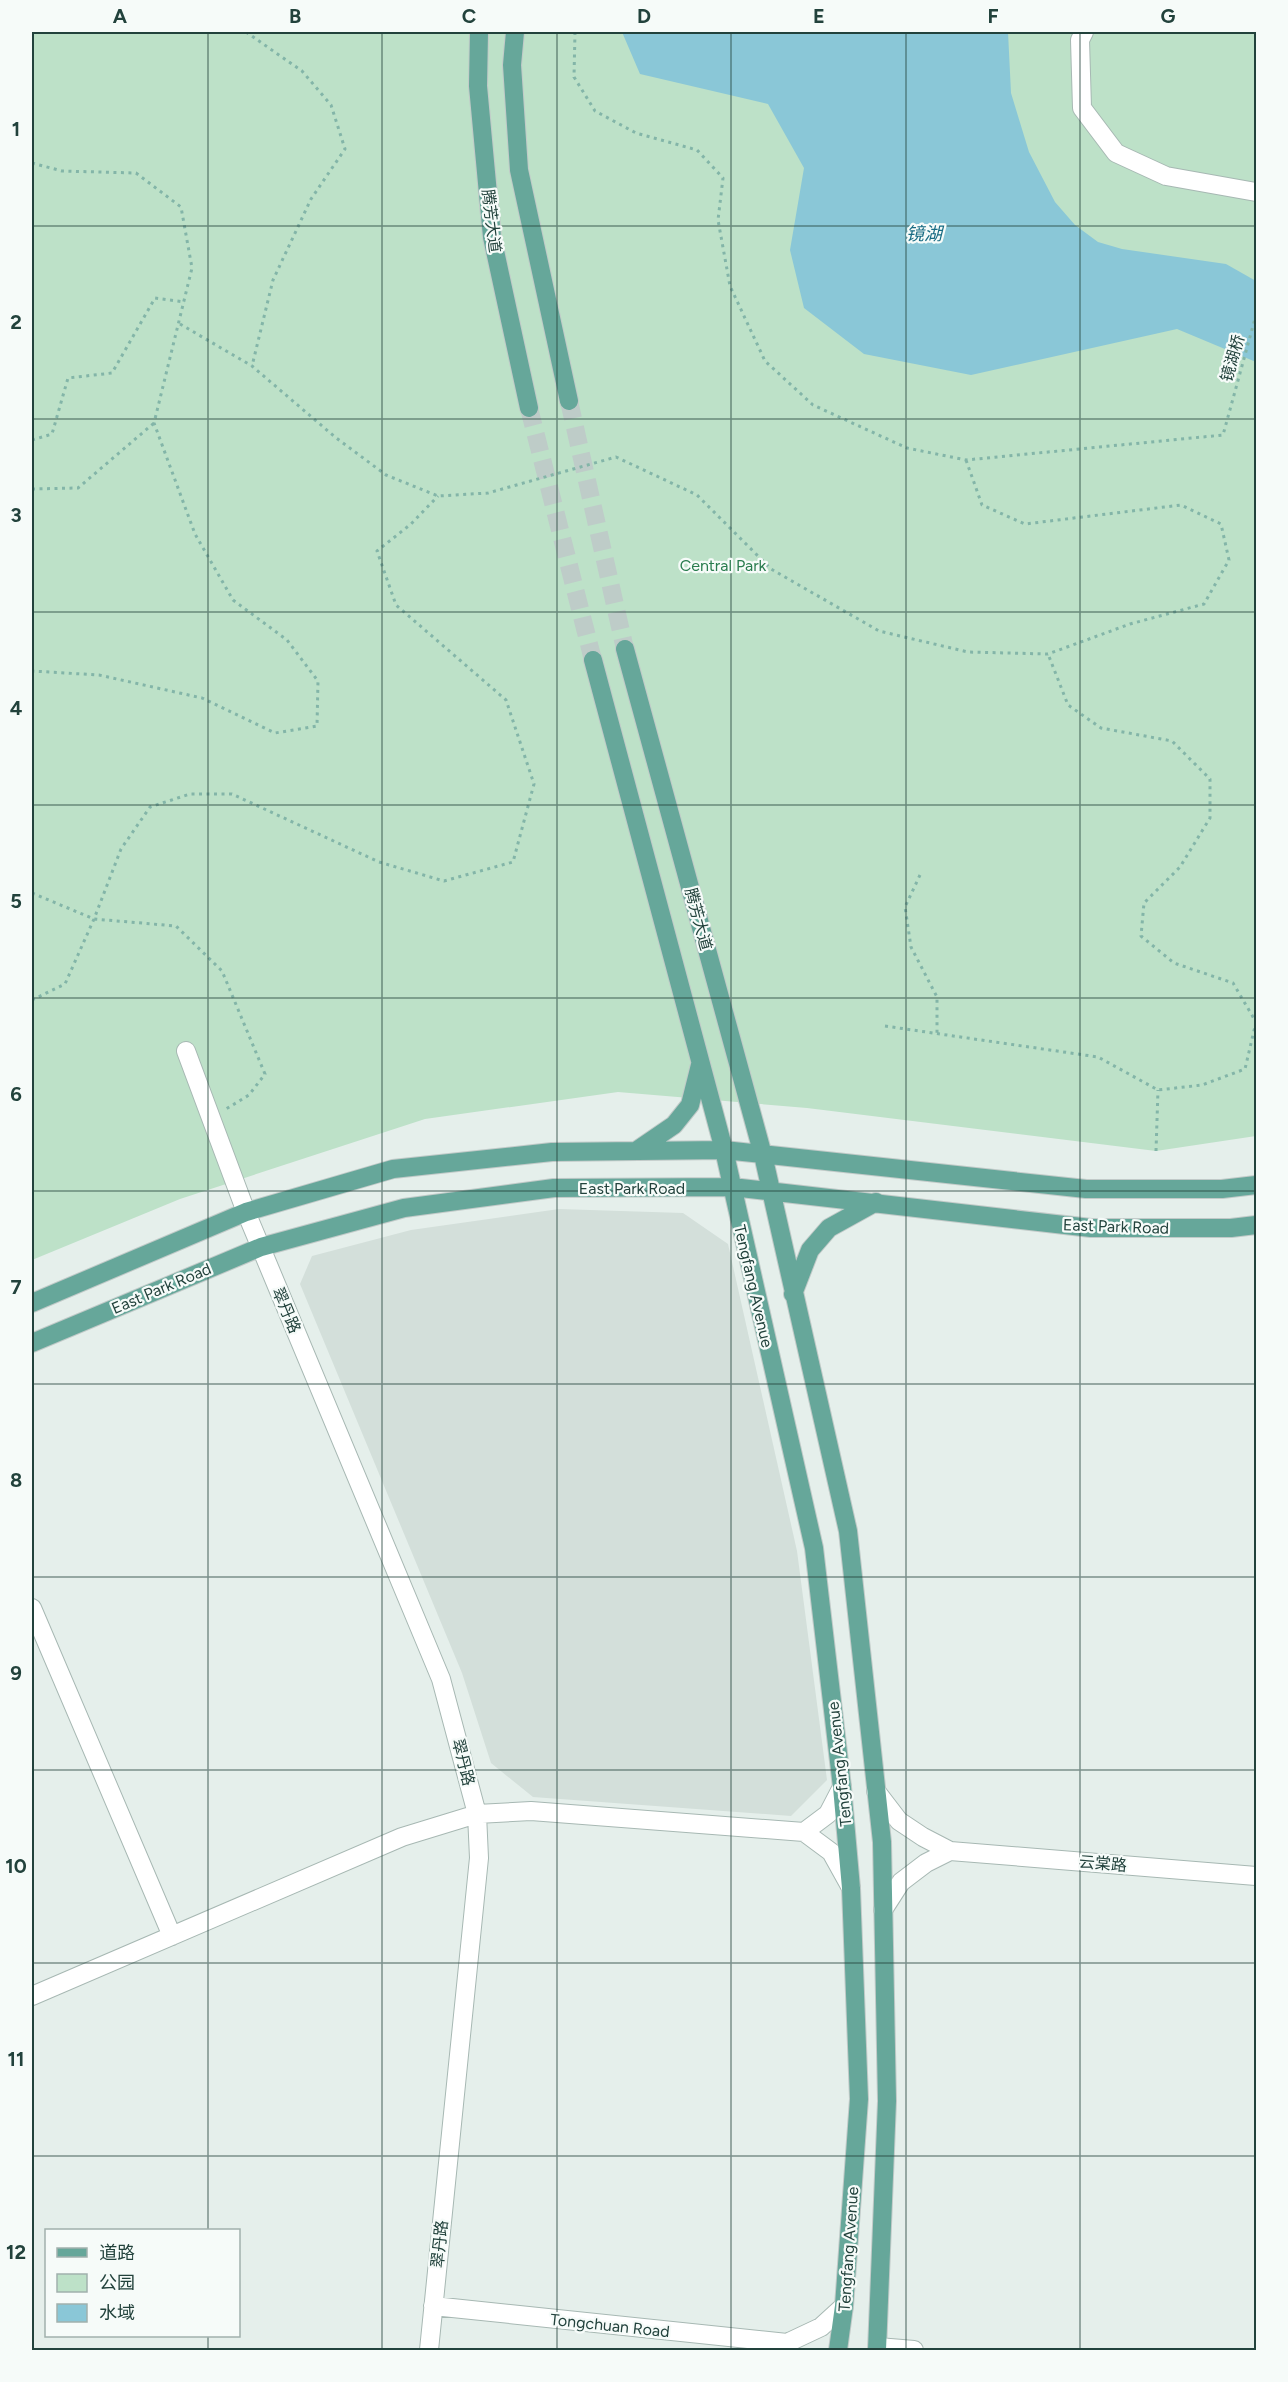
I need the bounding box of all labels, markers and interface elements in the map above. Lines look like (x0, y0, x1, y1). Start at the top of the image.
text: A (113, 4, 128, 28)
text: B (289, 4, 301, 28)
text: C (462, 4, 476, 28)
text: D (637, 4, 651, 28)
text: E (813, 4, 825, 28)
text: F (987, 4, 999, 28)
text: G (1161, 4, 1176, 28)
text: 1 (12, 117, 20, 141)
street label: 腾芳大道 (478, 188, 505, 254)
water label: 镜湖 (906, 223, 945, 245)
text: 2 (10, 310, 22, 334)
street label: 镜湖桥 (1217, 332, 1248, 384)
text: 3 (10, 503, 22, 527)
park label: Central Park (680, 556, 767, 575)
text: 4 (10, 696, 23, 720)
street label: 腾芳大道 (681, 886, 716, 953)
text: 5 (10, 889, 22, 913)
text: 6 (10, 1082, 22, 1106)
street label: East Park Road (579, 1179, 685, 1198)
street label: East Park Road (1063, 1215, 1169, 1238)
street label: Tengfang Avenue (730, 1223, 777, 1350)
street label: East Park Road (109, 1259, 214, 1318)
text: 7 (10, 1275, 22, 1299)
street label: 翠丹路 (268, 1284, 305, 1336)
text: 8 (10, 1468, 22, 1492)
text: 9 (10, 1661, 22, 1685)
street label: Tengfang Avenue (823, 1700, 855, 1827)
street label: 翠丹路 (448, 1737, 479, 1788)
street label: 云棠路 (1078, 1852, 1128, 1875)
text: 10 (5, 1854, 27, 1878)
text: 11 (8, 2047, 24, 2071)
street label: Tengfang Avenue (835, 2186, 862, 2312)
street label: 翠丹路 (428, 2219, 451, 2269)
legend (45, 2229, 240, 2337)
text: 12 (6, 2240, 26, 2264)
text: 道路 (99, 2242, 135, 2264)
text: 公园 (99, 2272, 135, 2294)
text: 水域 (99, 2302, 135, 2324)
street label: Tongchuan Road (549, 2310, 671, 2341)

